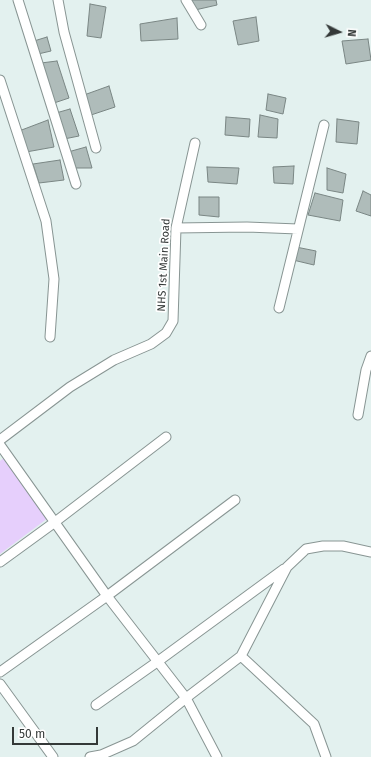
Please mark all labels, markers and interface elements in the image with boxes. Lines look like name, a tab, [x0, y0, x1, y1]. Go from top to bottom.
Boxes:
north arrow	[319, 12, 359, 52]
text: N	[345, 29, 358, 37]
street label: NHS 1st Main Road	[155, 218, 173, 312]
scale bar	[14, 719, 100, 745]
text: 50 m	[19, 727, 45, 741]

